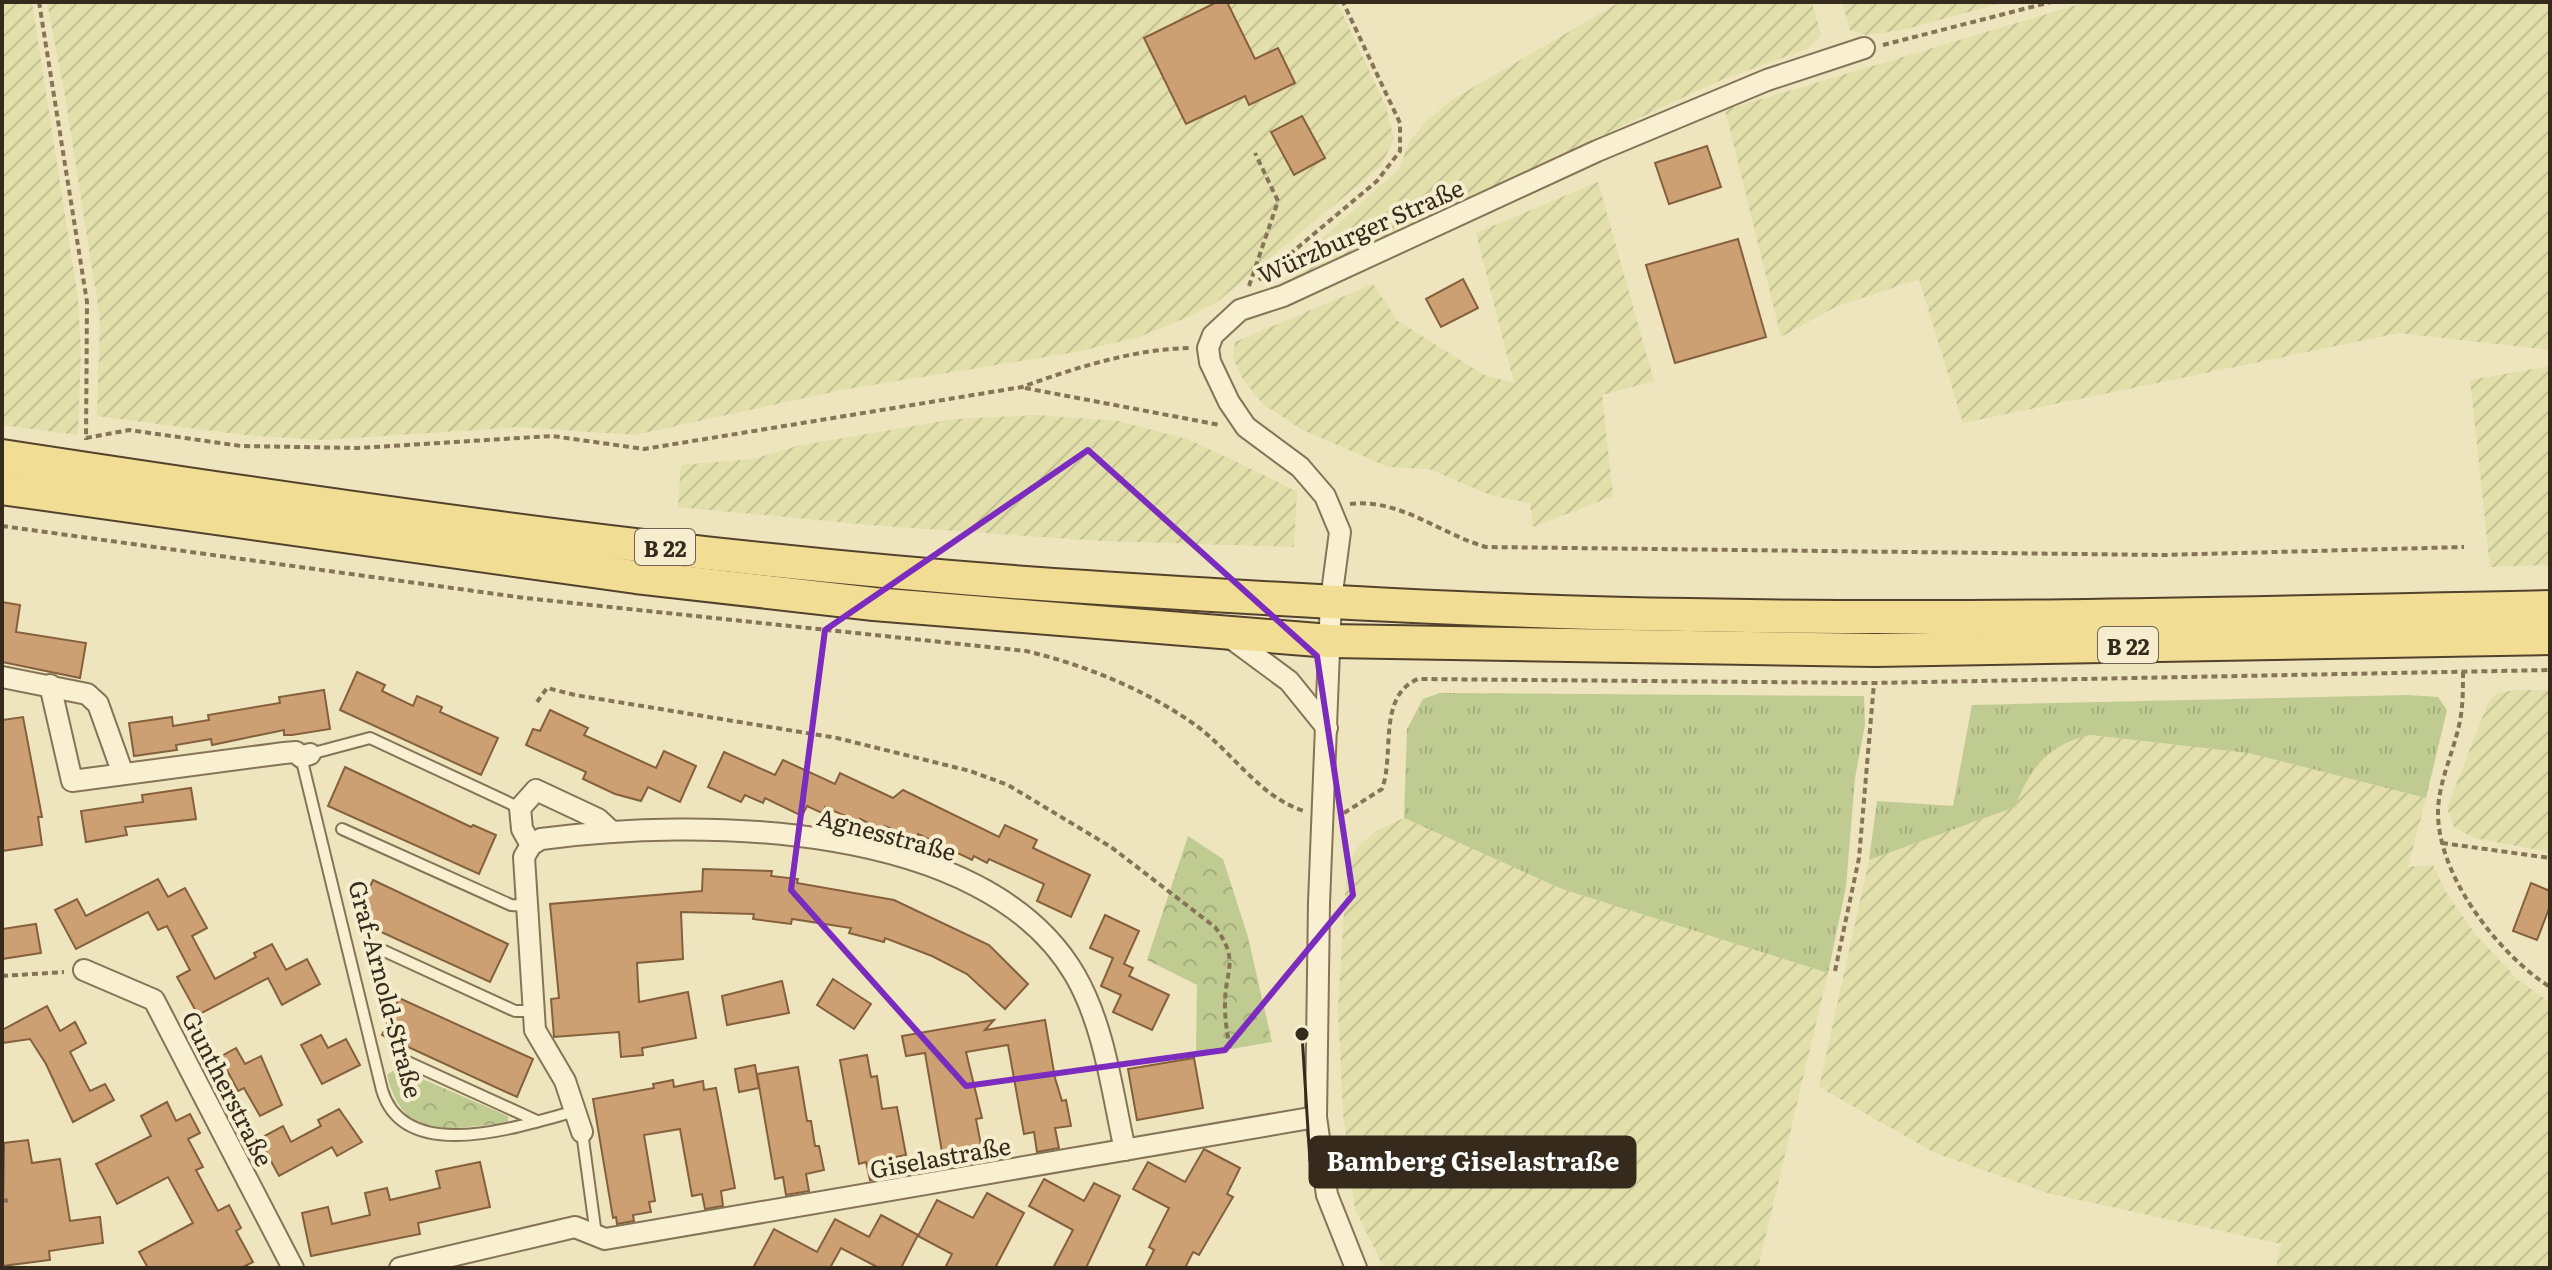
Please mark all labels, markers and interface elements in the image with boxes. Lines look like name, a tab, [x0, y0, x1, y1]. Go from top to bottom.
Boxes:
street label: Würzburger Straße	[1251, 169, 1469, 291]
road number: B 22	[635, 529, 695, 565]
road number: B 22	[2098, 627, 2158, 663]
street label: Agnesstraße	[814, 798, 960, 868]
street label: Graf-Arnold-Straße	[341, 876, 433, 1102]
street label: Guntherstraße	[175, 1004, 283, 1172]
street label: Giselastraße	[867, 1126, 1013, 1186]
callout: Bamberg Giselastraße	[1310, 1137, 1635, 1187]
text: Bamberg Giselastraße	[1327, 1140, 1619, 1179]

